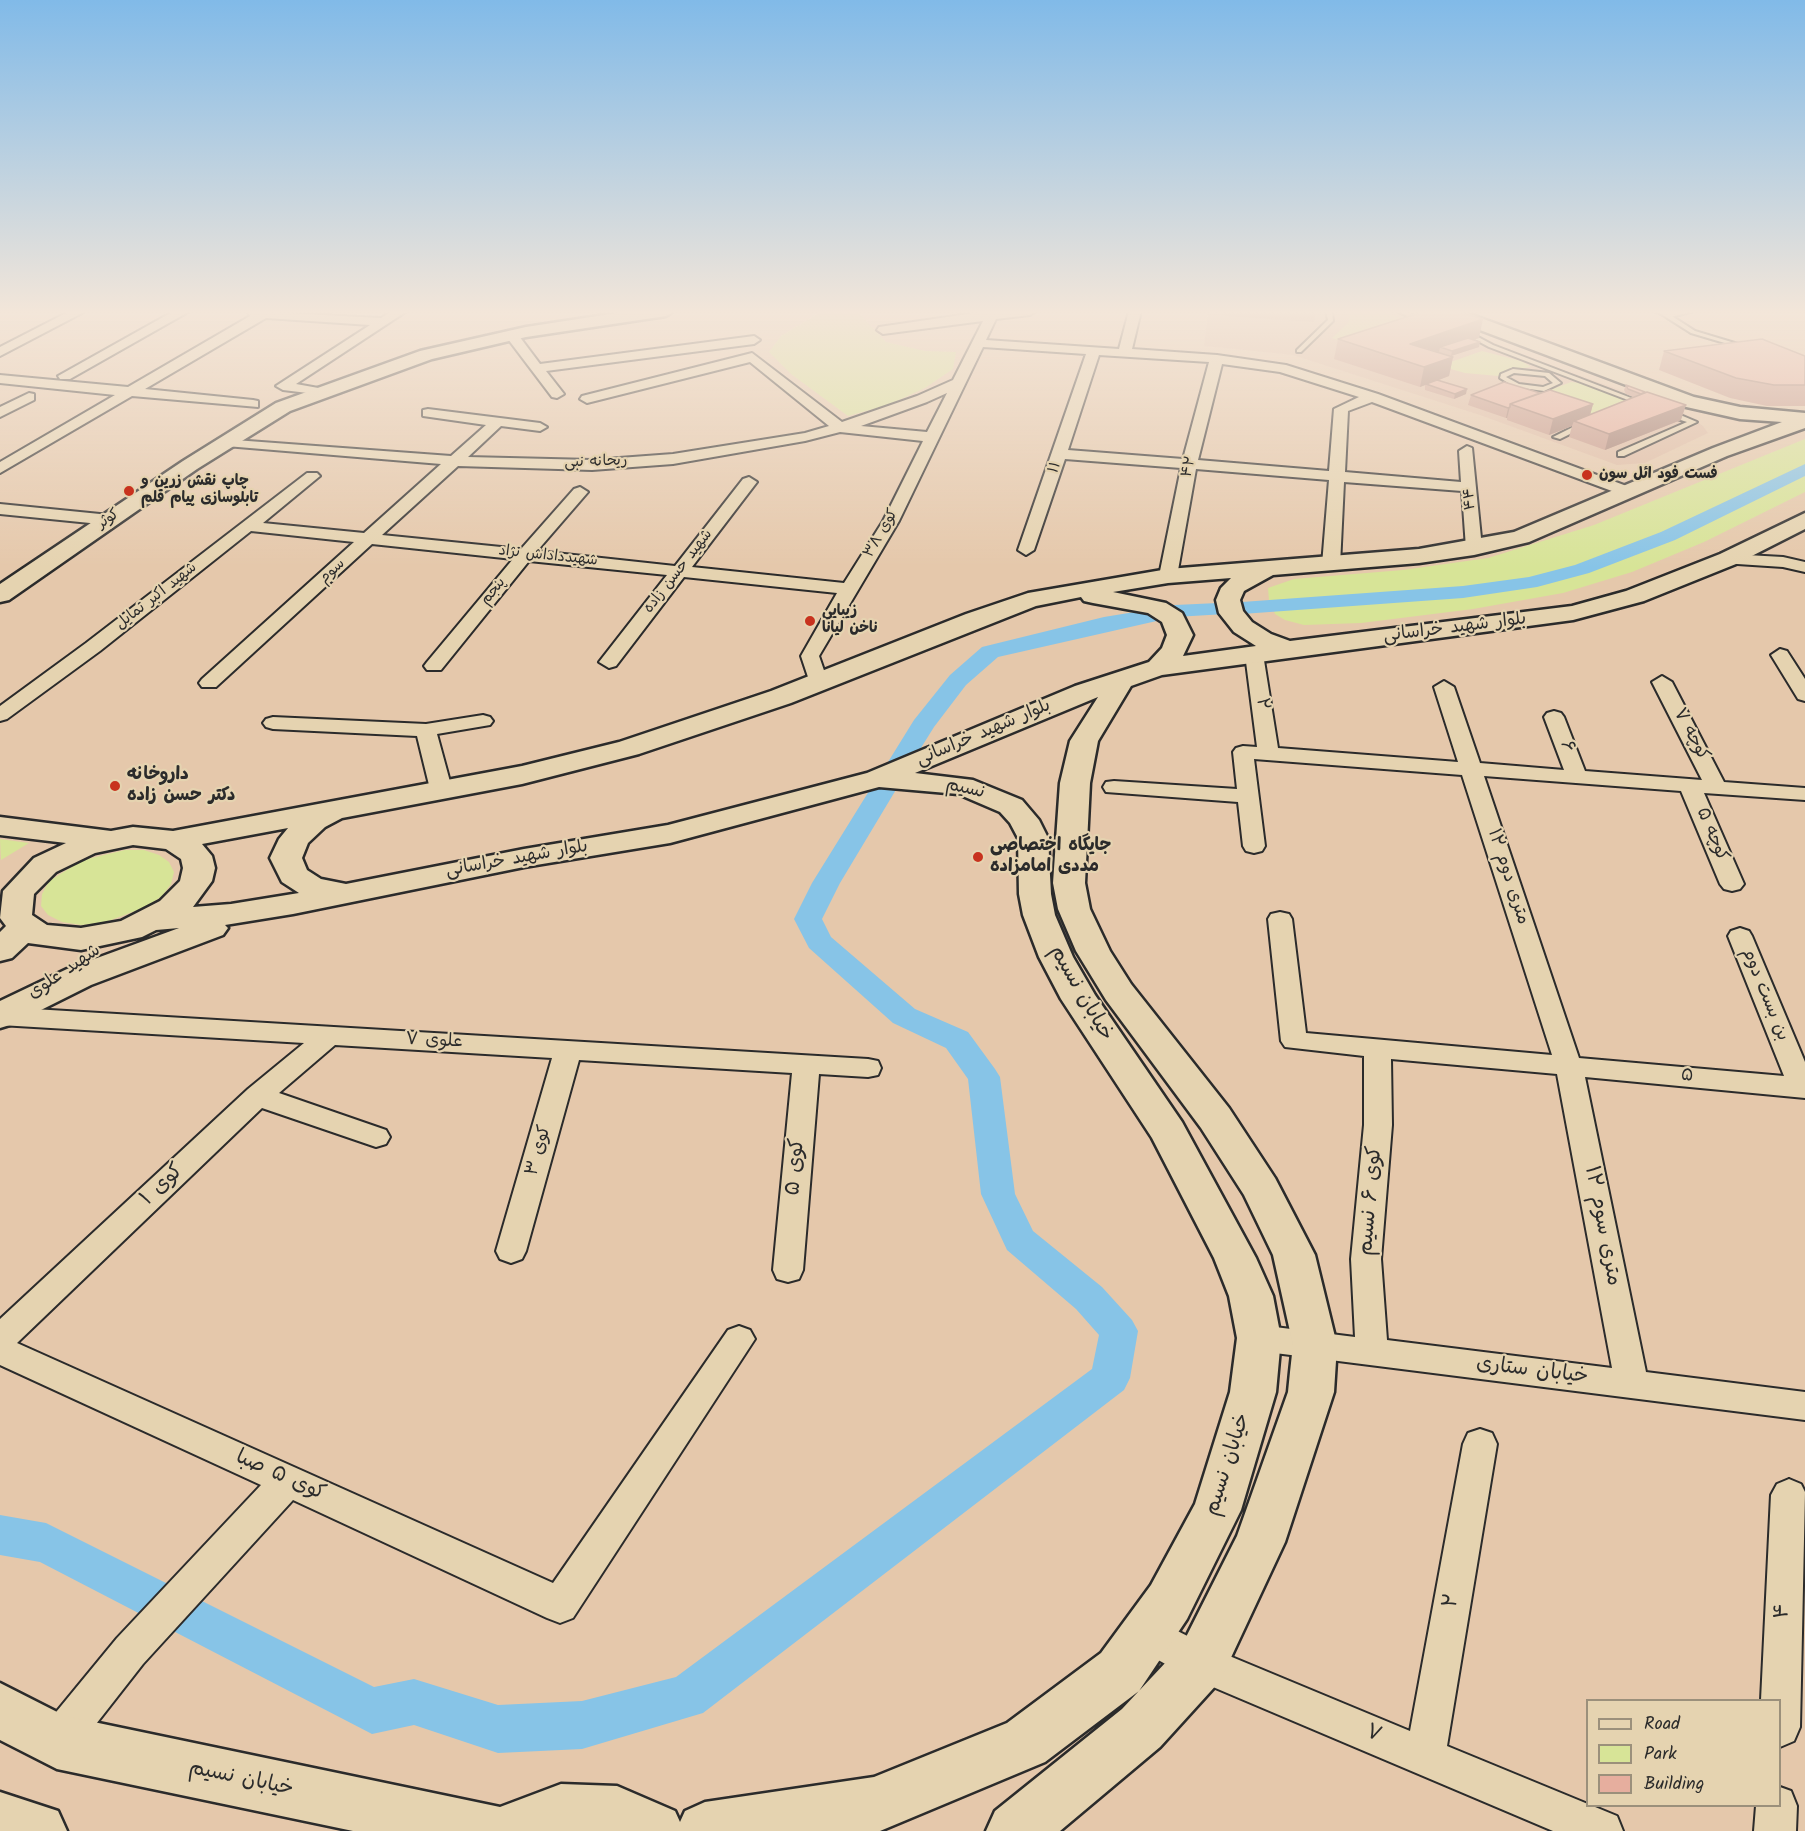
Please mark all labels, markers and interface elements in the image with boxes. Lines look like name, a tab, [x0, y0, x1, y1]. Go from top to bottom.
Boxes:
street label: ریحانه نبی	[564, 453, 628, 473]
street label: ۴۲	[1179, 455, 1201, 479]
street label: ۱۱	[1046, 460, 1066, 476]
place label: فست فود ائل سون	[1599, 466, 1718, 484]
marker: فست فود ائل سون	[1580, 468, 1594, 482]
place label: چاپ نقش زرین و تابلوسازی پیام قلم	[141, 473, 258, 508]
marker: چاپ نقش زرین و تابلوسازی پیام قلم	[122, 484, 136, 498]
street label: ۴۴	[1461, 487, 1481, 511]
street label: کوثر	[95, 506, 123, 534]
street label: کوی ۳۸	[861, 506, 903, 562]
street label: شهید حسن زاده	[641, 527, 717, 617]
street label: شهیدداداش نژاد	[497, 543, 599, 571]
street label: سوم	[316, 556, 350, 588]
street label: شهید اکبر تمایل	[113, 560, 201, 634]
street label: پنجم	[478, 575, 510, 609]
place label: زیبایی ناخن لیانا	[822, 603, 878, 638]
street label: بلوار شهید خراسانی	[1382, 610, 1528, 648]
marker: زیبایی ناخن لیانا	[803, 614, 817, 628]
street label: بلوار شهید خراسانی	[914, 696, 1054, 772]
street label: ۲	[1249, 696, 1273, 712]
street label: کوچه ۷	[1667, 705, 1713, 765]
street label: ۶	[1554, 738, 1578, 756]
place label: داروخانه دکتر حسن زاده	[127, 765, 235, 808]
street label: نسیم	[943, 775, 987, 805]
marker: داروخانه دکتر حسن زاده	[108, 779, 122, 793]
street label: کوچه ۵	[1690, 805, 1732, 865]
street label: ۱۲ متری دوم	[1481, 826, 1533, 928]
place label: جایگاه اختصاصی مددی امامزاده	[990, 836, 1111, 878]
street label: بلوار شهید خراسانی	[444, 837, 590, 883]
marker: جایگاه اختصاصی مددی امامزاده	[971, 850, 985, 864]
street label: شهید علوی	[24, 941, 106, 1005]
street label: خیابان نسیم	[1043, 942, 1117, 1046]
street label: بن بست دوم	[1736, 946, 1792, 1044]
street label: علوی ۷	[405, 1030, 463, 1054]
street label: ۵	[1680, 1066, 1694, 1088]
street label: کوی ۳	[523, 1123, 557, 1179]
street label: کوی ۵	[782, 1137, 812, 1197]
street label: کوی ۶ نسیم	[1355, 1145, 1389, 1257]
street label: کوی ۱	[136, 1160, 190, 1212]
street label: ۱۲ متری سوم	[1577, 1164, 1625, 1288]
street label: خیابان ستاری	[1475, 1353, 1589, 1391]
street label: خیابان نسیم	[1201, 1411, 1257, 1519]
street label: کوی ۵ صبا	[231, 1446, 329, 1508]
street label: ۲	[1439, 1592, 1467, 1610]
street label: ۴	[1771, 1603, 1797, 1619]
legend	[1586, 1699, 1781, 1807]
text: Road	[1644, 1710, 1680, 1739]
street label: ۷	[1361, 1721, 1385, 1749]
text: Park	[1644, 1740, 1677, 1769]
street label: خیابان نسیم	[186, 1757, 296, 1803]
text: Building	[1644, 1770, 1704, 1799]

